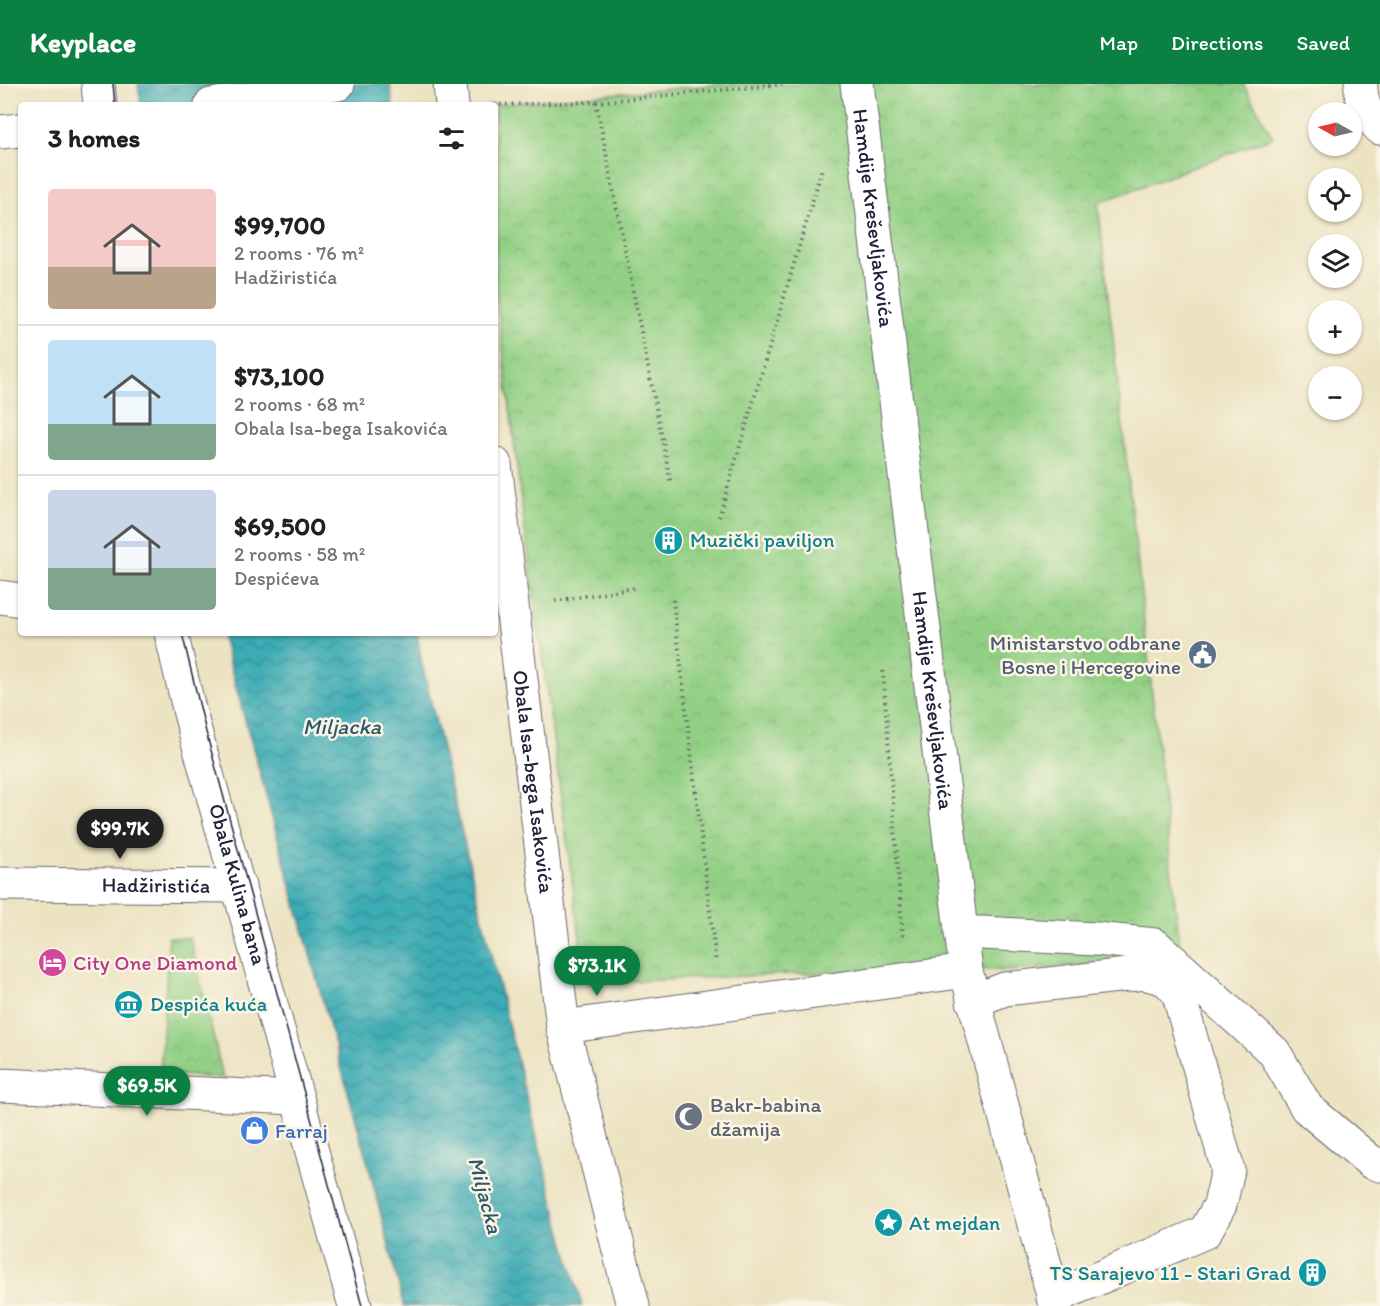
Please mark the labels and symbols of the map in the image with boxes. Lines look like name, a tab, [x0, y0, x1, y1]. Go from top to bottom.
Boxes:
north arrow	[1308, 102, 1362, 156]
street label: Hamdije Kreševljakovića	[848, 107, 900, 329]
building icon: Muzički paviljon	[653, 524, 685, 556]
place label: Muzički paviljon	[690, 527, 835, 552]
street label: Hamdije Kreševljakovića	[907, 590, 959, 811]
place label: Ministarstvo odbrane Bosne i Hercegovine	[990, 630, 1181, 679]
public building icon: Ministarstvo odbrane Bosne i Hercegovine	[1186, 639, 1218, 671]
street label: Obala Isa-bega Isakovića	[508, 669, 560, 895]
water label: Miljacka	[303, 713, 382, 740]
street label: Obala Kulina bana	[204, 801, 272, 968]
pin: $99.7K	[71, 809, 169, 860]
street label: Hadžiristića	[102, 872, 210, 898]
pin: $73.1K	[548, 946, 646, 997]
hotel icon: City One Diamond	[36, 947, 68, 979]
place label: City One Diamond	[73, 950, 238, 975]
museum icon: Despića kuća	[113, 988, 145, 1020]
place label: Despića kuća	[150, 991, 267, 1016]
pin: $69.5K	[98, 1066, 196, 1117]
place label: Bakr-babina džamija	[710, 1092, 821, 1141]
mosque icon: Bakr-babina džamija	[673, 1101, 705, 1133]
shop icon: Farraj	[238, 1115, 270, 1147]
place label: Farraj	[275, 1118, 328, 1143]
water label: Miljacka	[462, 1154, 509, 1237]
place icon: At mejdan	[872, 1207, 904, 1239]
place label: At mejdan	[909, 1210, 1000, 1235]
building icon: TS Sarajevo 11 - Stari Grad	[1296, 1257, 1328, 1289]
place label: TS Sarajevo 11 - Stari Grad	[1049, 1260, 1291, 1285]

